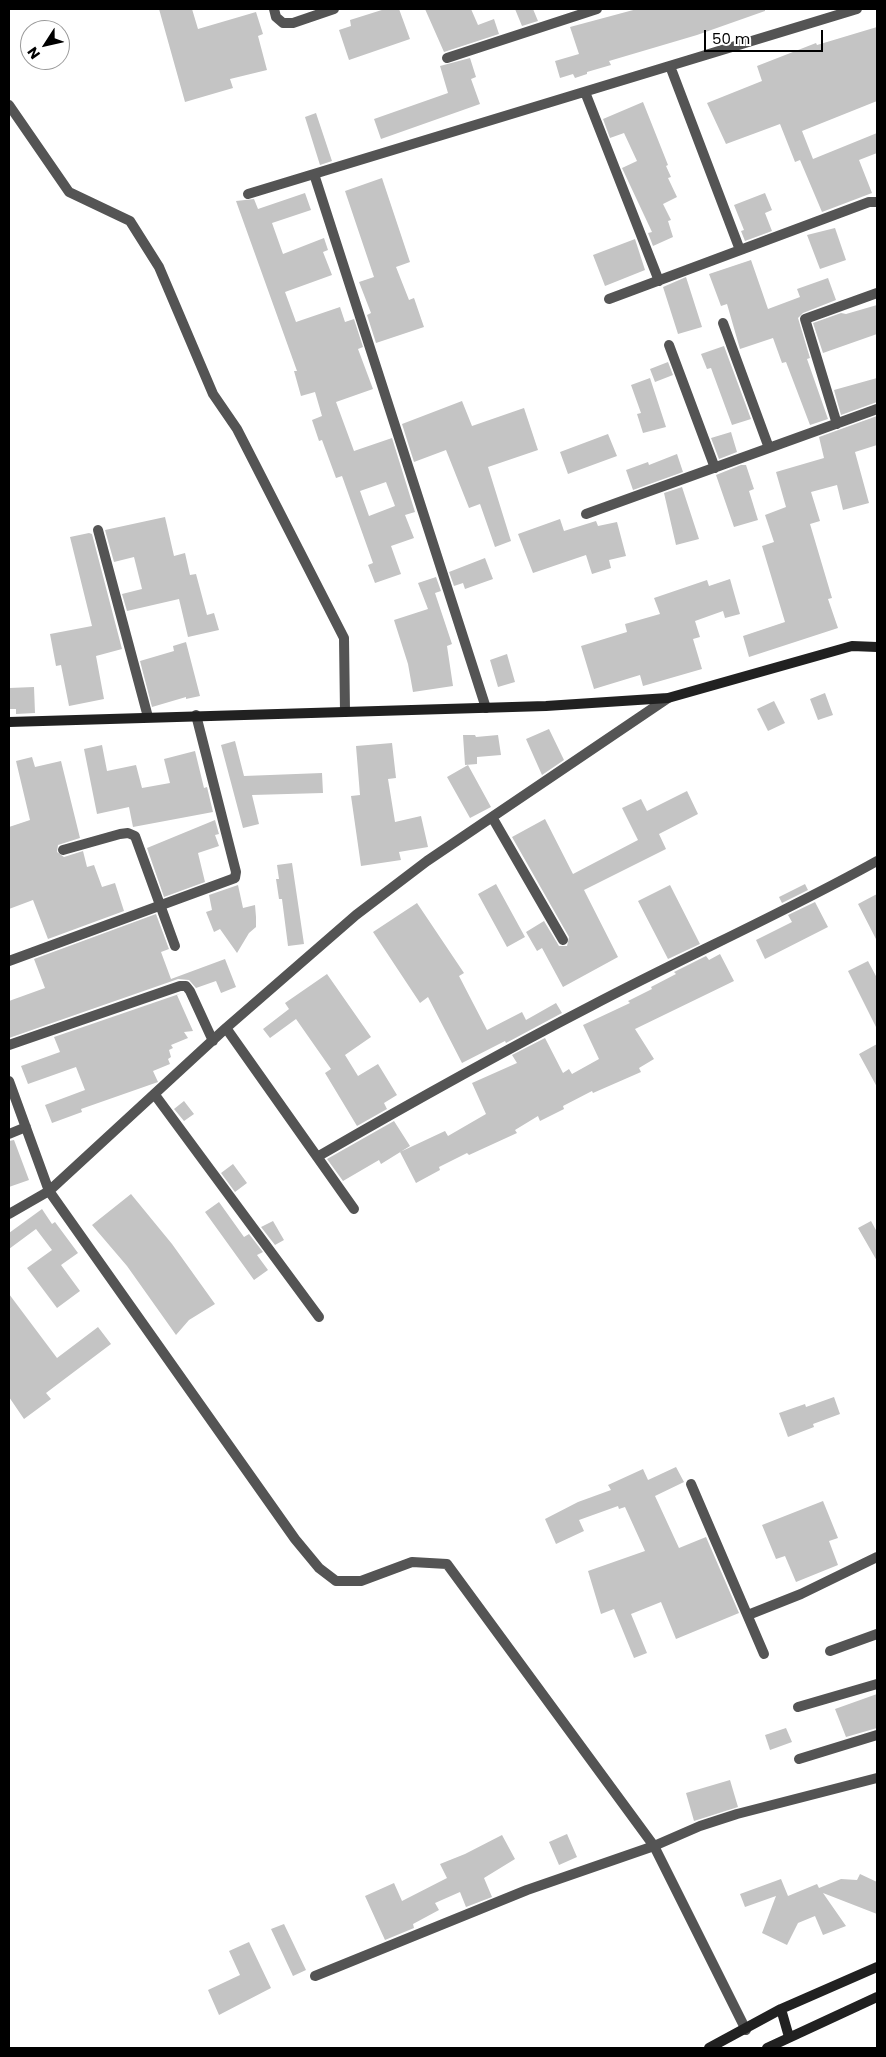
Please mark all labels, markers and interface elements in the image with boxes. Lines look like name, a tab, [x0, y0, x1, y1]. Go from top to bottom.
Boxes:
north arrow	[20, 20, 70, 70]
scale bar	[706, 20, 825, 52]
text: 50 m	[712, 28, 750, 49]
text: N	[22, 43, 45, 63]

